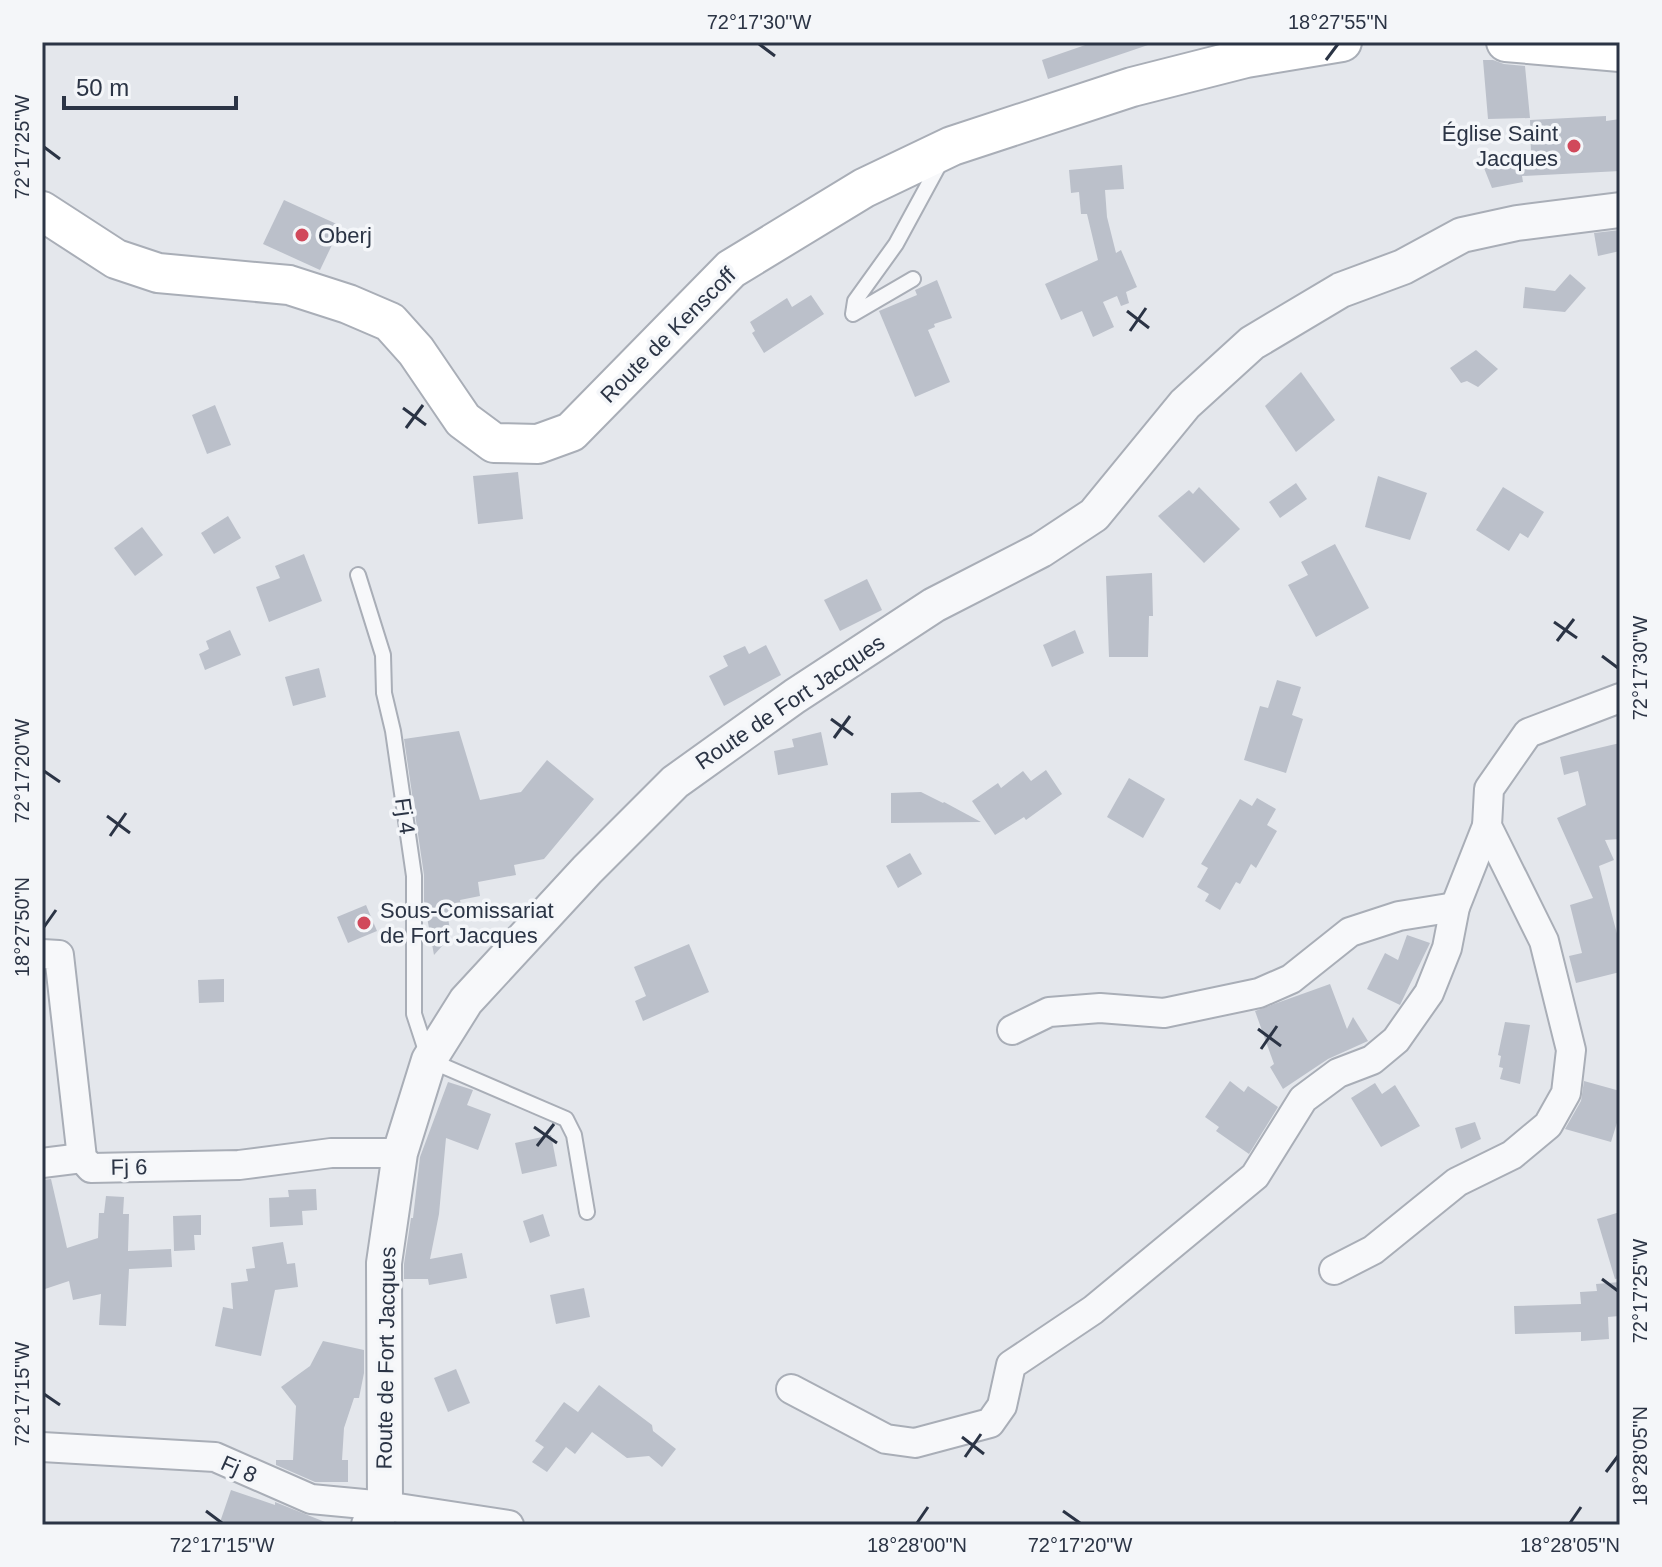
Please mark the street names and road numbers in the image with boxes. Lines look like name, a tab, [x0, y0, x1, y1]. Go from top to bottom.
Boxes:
street label: Route de Kenscoff	[595, 262, 741, 408]
street label: Route de Fort Jacques	[691, 629, 889, 775]
street label: Fj 4	[390, 796, 420, 836]
street label: Fj 6	[110, 1154, 148, 1180]
street label: Route de Fort Jacques	[372, 1247, 400, 1469]
street label: Fj 8	[217, 1450, 261, 1488]

